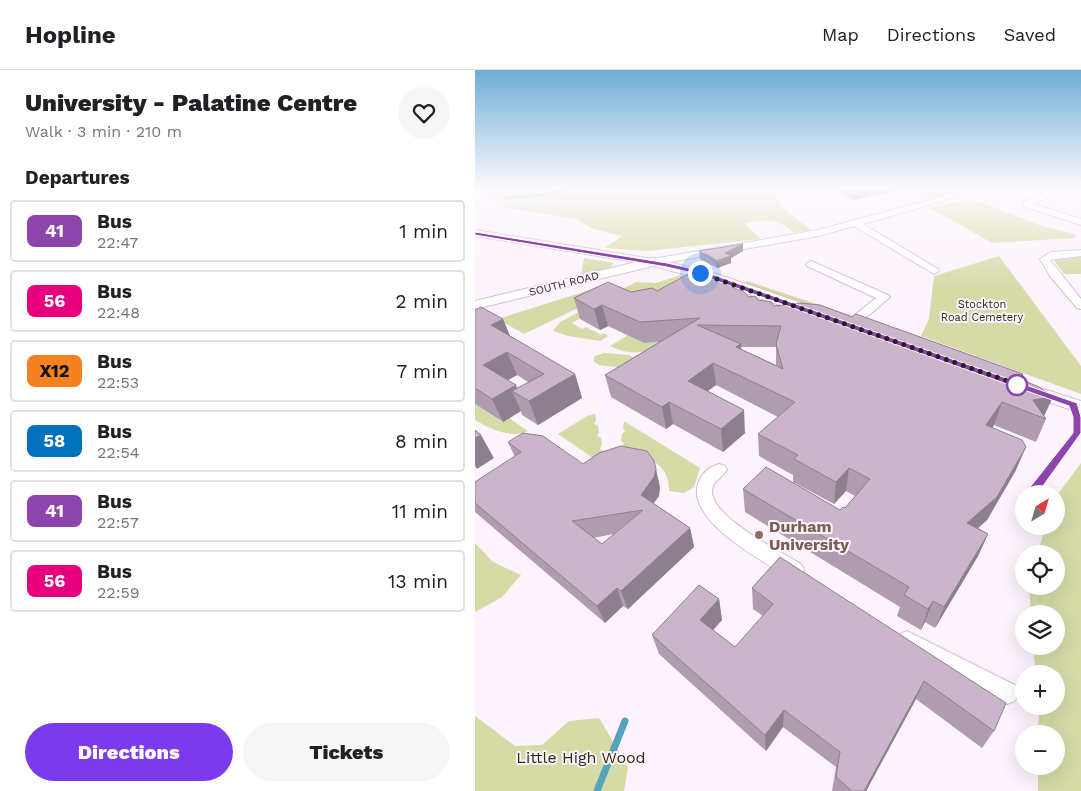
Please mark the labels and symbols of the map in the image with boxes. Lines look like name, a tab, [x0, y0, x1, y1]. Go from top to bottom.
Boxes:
your location	[688, 261, 713, 286]
street label: SOUTH ROAD	[528, 269, 601, 299]
park label: Stockton Road Cemetery	[941, 298, 1023, 324]
unlabelled marker	[1006, 374, 1028, 396]
north arrow	[1015, 485, 1065, 535]
place label: Durham University	[769, 517, 850, 554]
marker: Durham University	[753, 529, 765, 541]
park label: Little High Wood	[516, 748, 646, 767]

